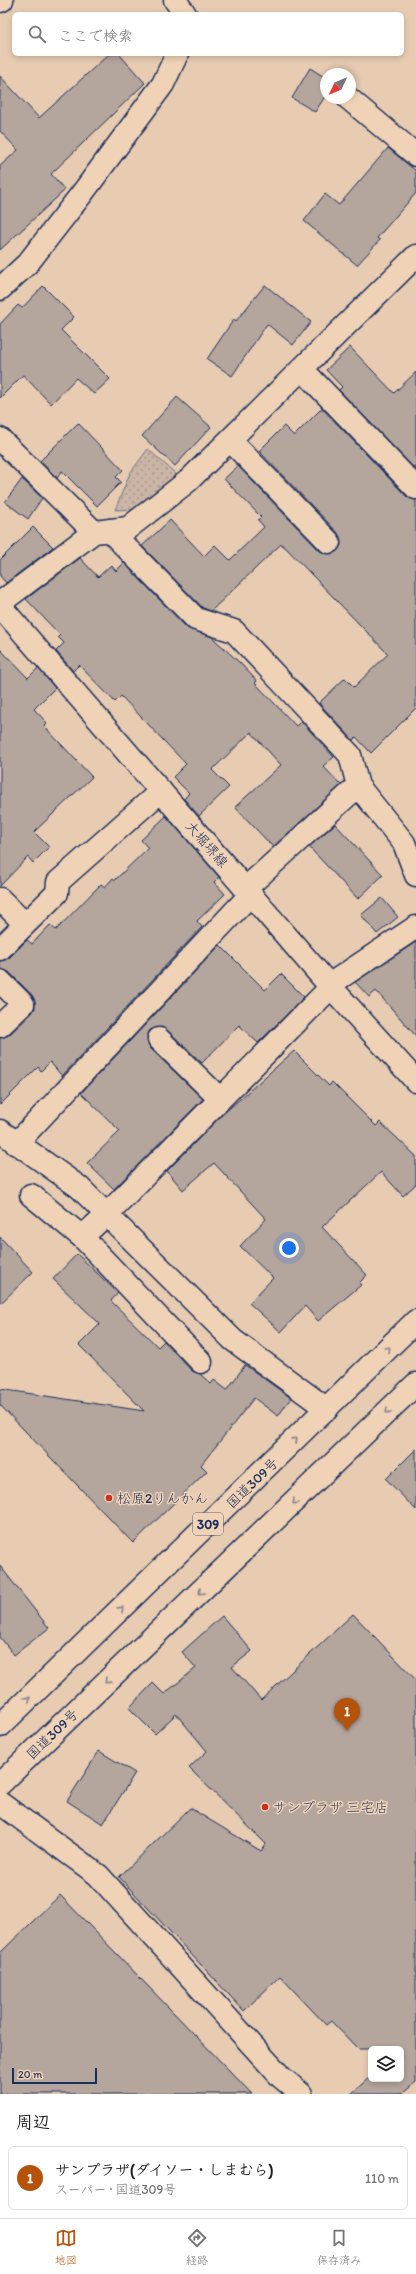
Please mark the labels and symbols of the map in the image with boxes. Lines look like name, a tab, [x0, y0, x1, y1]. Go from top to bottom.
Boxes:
north arrow	[320, 68, 356, 104]
street label: 大堀堺線	[182, 818, 231, 871]
your location	[279, 1238, 299, 1258]
one-way arrow	[383, 1346, 391, 1354]
one-way arrow	[385, 1406, 393, 1414]
one-way arrow	[290, 1438, 298, 1445]
street label: 国道309号	[223, 1454, 282, 1512]
place label: 松原2りんかん	[117, 1490, 208, 1507]
marker: 松原2りんかん	[104, 1493, 114, 1503]
one-way arrow	[292, 1497, 300, 1505]
road number: 309	[193, 1513, 223, 1535]
one-way arrow	[198, 1587, 206, 1594]
one-way arrow	[116, 1606, 124, 1614]
one-way arrow	[104, 1677, 112, 1684]
one-way arrow	[23, 1696, 31, 1704]
pin: 1	[334, 1698, 360, 1731]
street label: 国道309号	[23, 1705, 82, 1763]
place label: サンプラザ 三宅店	[273, 1799, 388, 1816]
marker: サンプラザ 三宅店	[260, 1802, 270, 1812]
scale bar	[12, 2066, 97, 2085]

